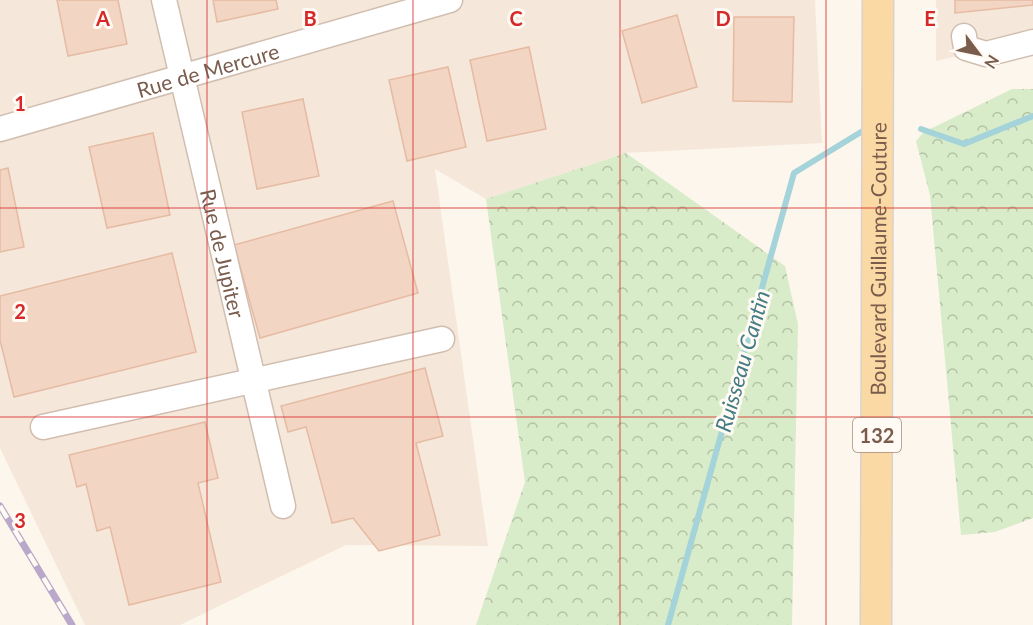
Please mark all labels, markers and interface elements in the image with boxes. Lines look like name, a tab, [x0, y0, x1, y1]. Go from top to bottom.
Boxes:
text: A	[95, 6, 110, 30]
text: B	[303, 6, 317, 30]
text: C	[509, 6, 523, 30]
text: D	[715, 6, 731, 30]
text: E	[924, 6, 936, 30]
north arrow	[949, 24, 1009, 84]
street label: Rue de Mercure	[134, 37, 282, 102]
text: N	[981, 52, 1003, 72]
text: 1	[14, 91, 26, 115]
street label: Boulevard Guillaume-Couture	[864, 122, 890, 396]
street label: Rue de Jupiter	[196, 186, 251, 321]
water label: Ruisseau Cantin	[709, 287, 775, 435]
text: 2	[14, 299, 26, 323]
road number: 132	[853, 418, 901, 452]
text: 3	[14, 508, 26, 532]

